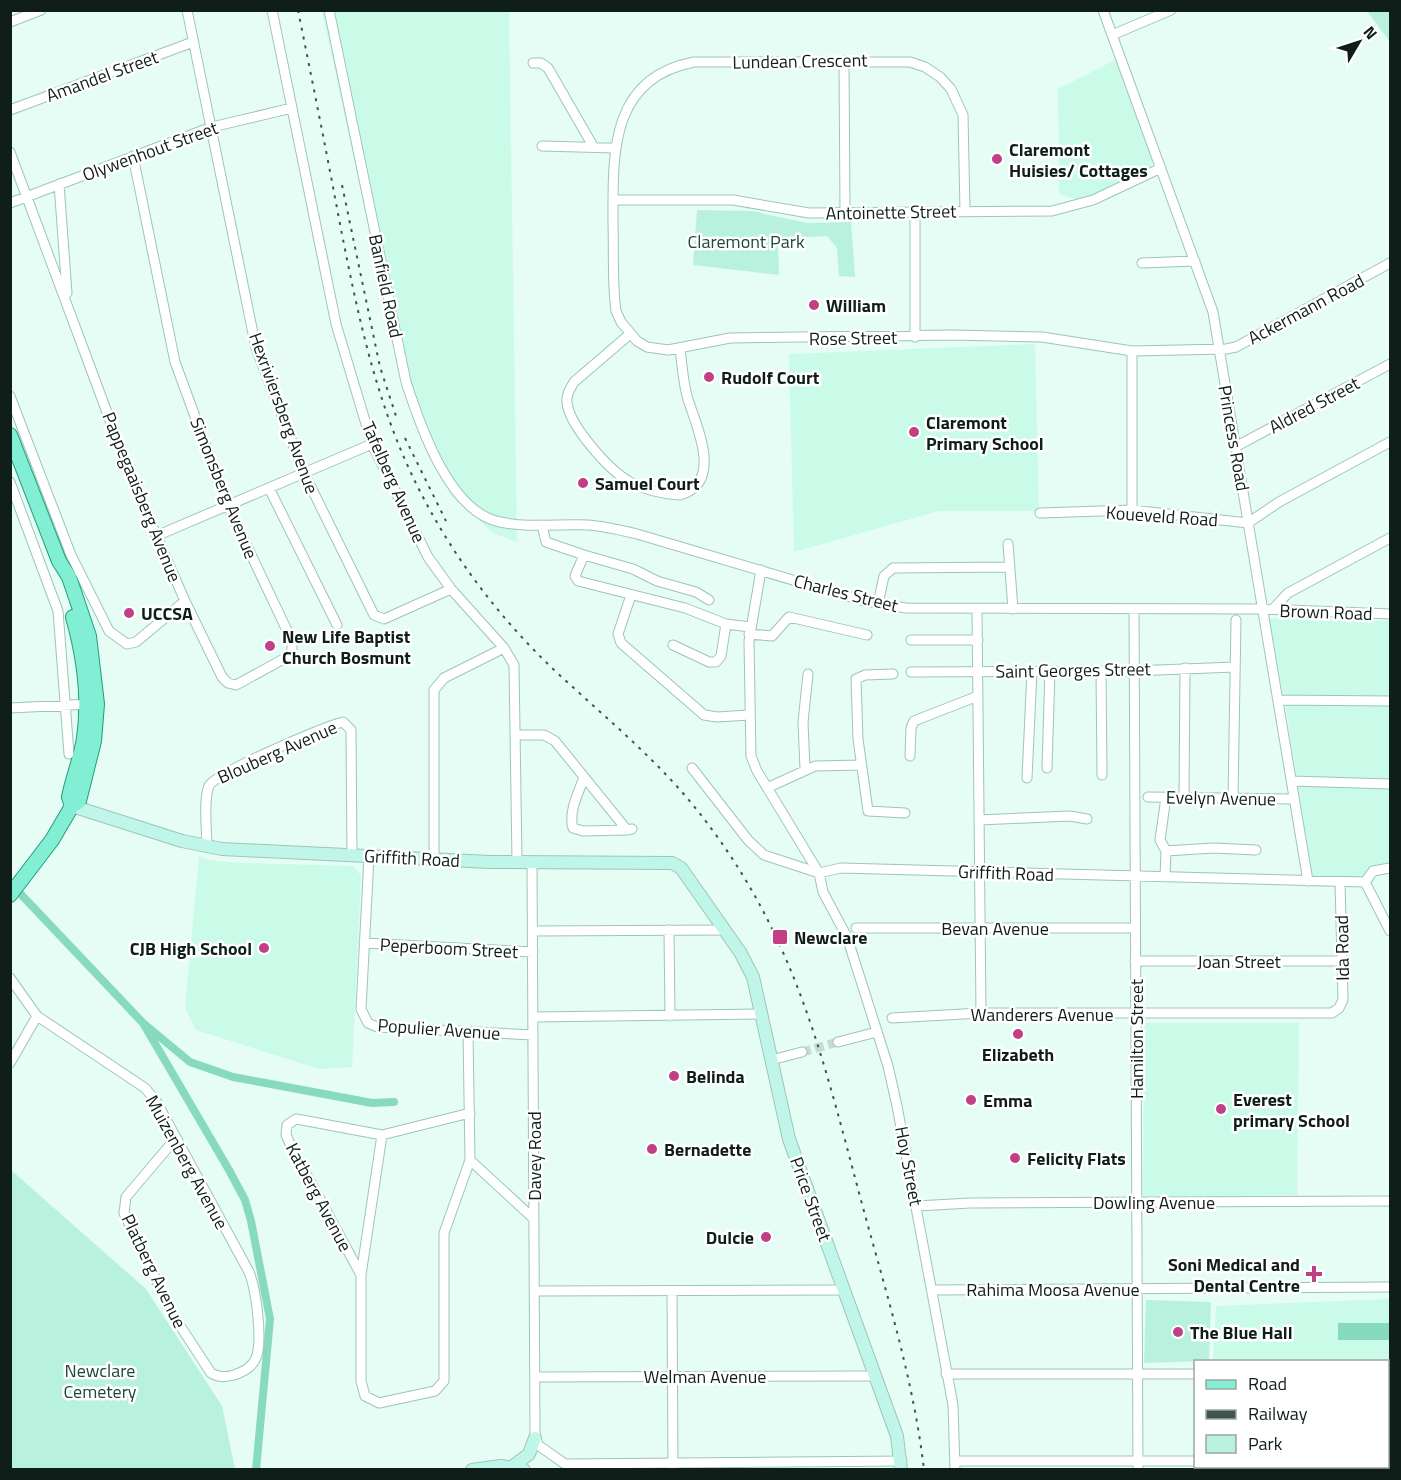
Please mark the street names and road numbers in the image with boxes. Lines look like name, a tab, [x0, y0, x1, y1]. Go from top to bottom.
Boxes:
street label: Amandel Street	[42, 43, 163, 109]
street label: Lundean Crescent	[732, 46, 868, 76]
street label: Olywenhout Street	[78, 114, 222, 188]
street label: Antoinette Street	[825, 197, 957, 227]
street label: Banfield Road	[362, 232, 410, 340]
street label: Ackermann Road	[1243, 267, 1369, 351]
street label: Rose Street	[809, 324, 898, 352]
street label: Hexriviersberg Avenue	[242, 329, 326, 497]
street label: Aldred Street	[1264, 369, 1365, 440]
street label: Princess Road	[1211, 383, 1257, 493]
street label: Pappegaaisberg Avenue	[95, 408, 189, 586]
street label: Simonsberg Avenue	[183, 413, 265, 563]
street label: Tafelberg Avenue	[355, 417, 433, 547]
street label: Koueveld Road	[1105, 499, 1219, 533]
street label: Charles Street	[791, 567, 902, 619]
street label: Brown Road	[1279, 597, 1373, 627]
street label: Saint Georges Street	[995, 655, 1152, 685]
street label: Blouberg Avenue	[213, 714, 341, 790]
street label: Evelyn Avenue	[1166, 784, 1276, 812]
street label: Griffith Road	[363, 842, 461, 874]
street label: Griffith Road	[958, 858, 1054, 888]
street label: Bevan Avenue	[941, 915, 1049, 942]
street label: Ida Road	[1328, 915, 1356, 981]
street label: Peperboom Street	[379, 931, 519, 965]
street label: Joan Street	[1197, 948, 1282, 975]
street label: Hamilton Street	[1123, 978, 1150, 1099]
street label: Wanderers Avenue	[971, 1001, 1113, 1028]
street label: Populier Avenue	[377, 1011, 501, 1047]
street label: Muizenberg Avenue	[139, 1090, 235, 1234]
street label: Davey Road	[521, 1111, 548, 1201]
street label: Hoy Street	[888, 1124, 930, 1209]
street label: Katberg Avenue	[279, 1138, 359, 1256]
street label: Price Street	[783, 1153, 839, 1246]
street label: Dowling Avenue	[1093, 1189, 1215, 1216]
street label: Platberg Avenue	[115, 1209, 193, 1333]
street label: Rahima Moosa Avenue	[966, 1276, 1140, 1303]
street label: Welman Avenue	[644, 1363, 766, 1390]

